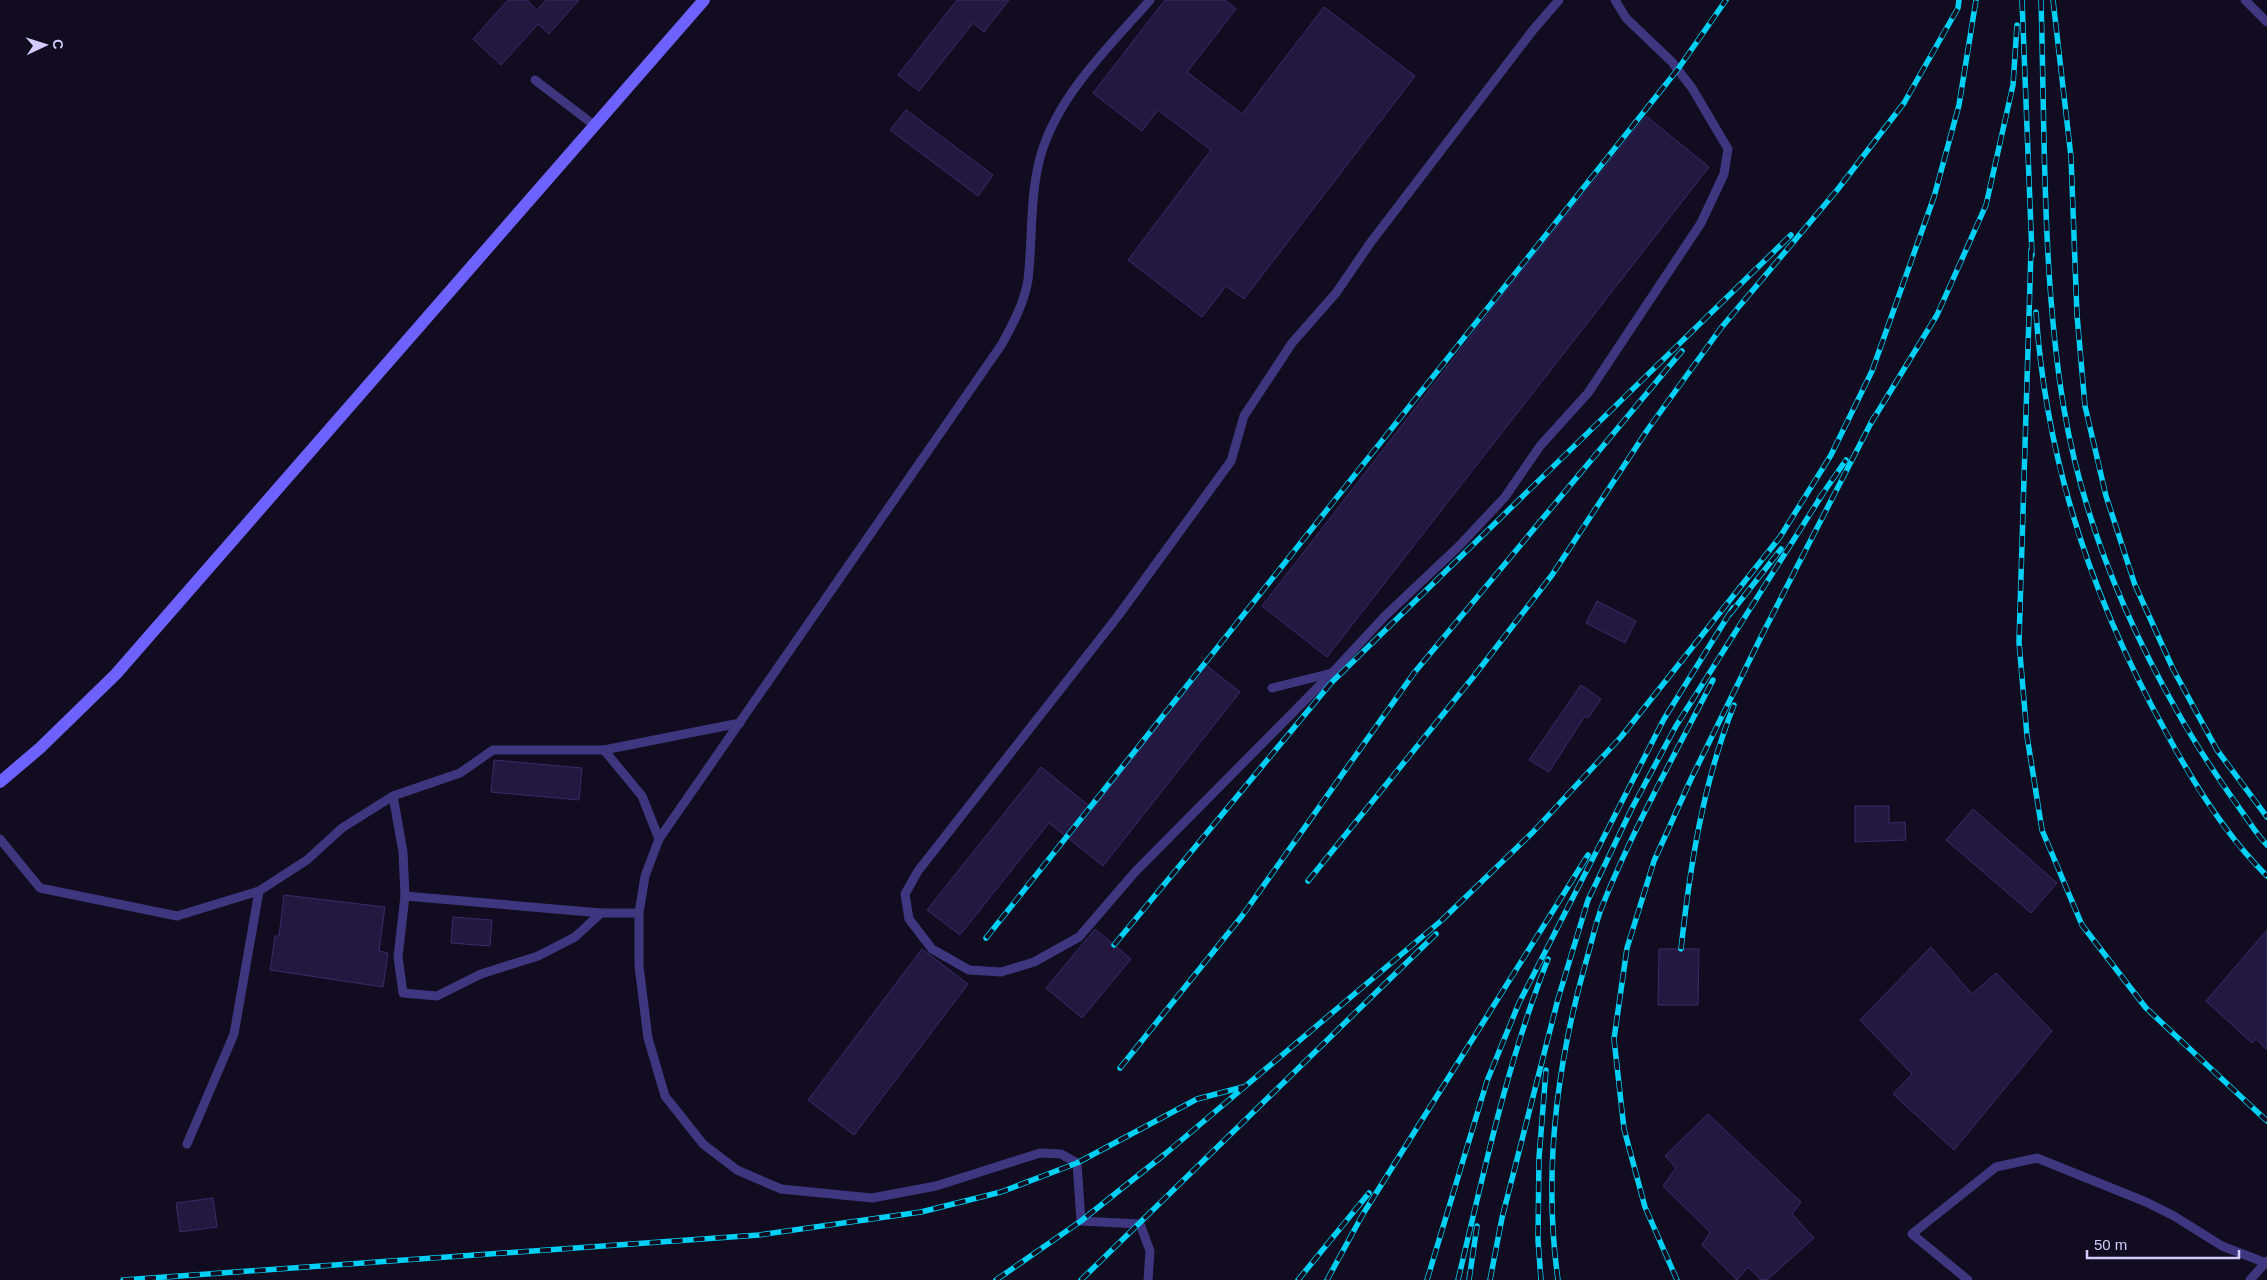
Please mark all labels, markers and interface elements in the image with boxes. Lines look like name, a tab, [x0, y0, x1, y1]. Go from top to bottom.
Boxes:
north arrow	[20, 20, 70, 70]
text: С	[50, 38, 66, 50]
scale bar	[2087, 1228, 2240, 1260]
text: 50 m	[2094, 1236, 2127, 1253]

